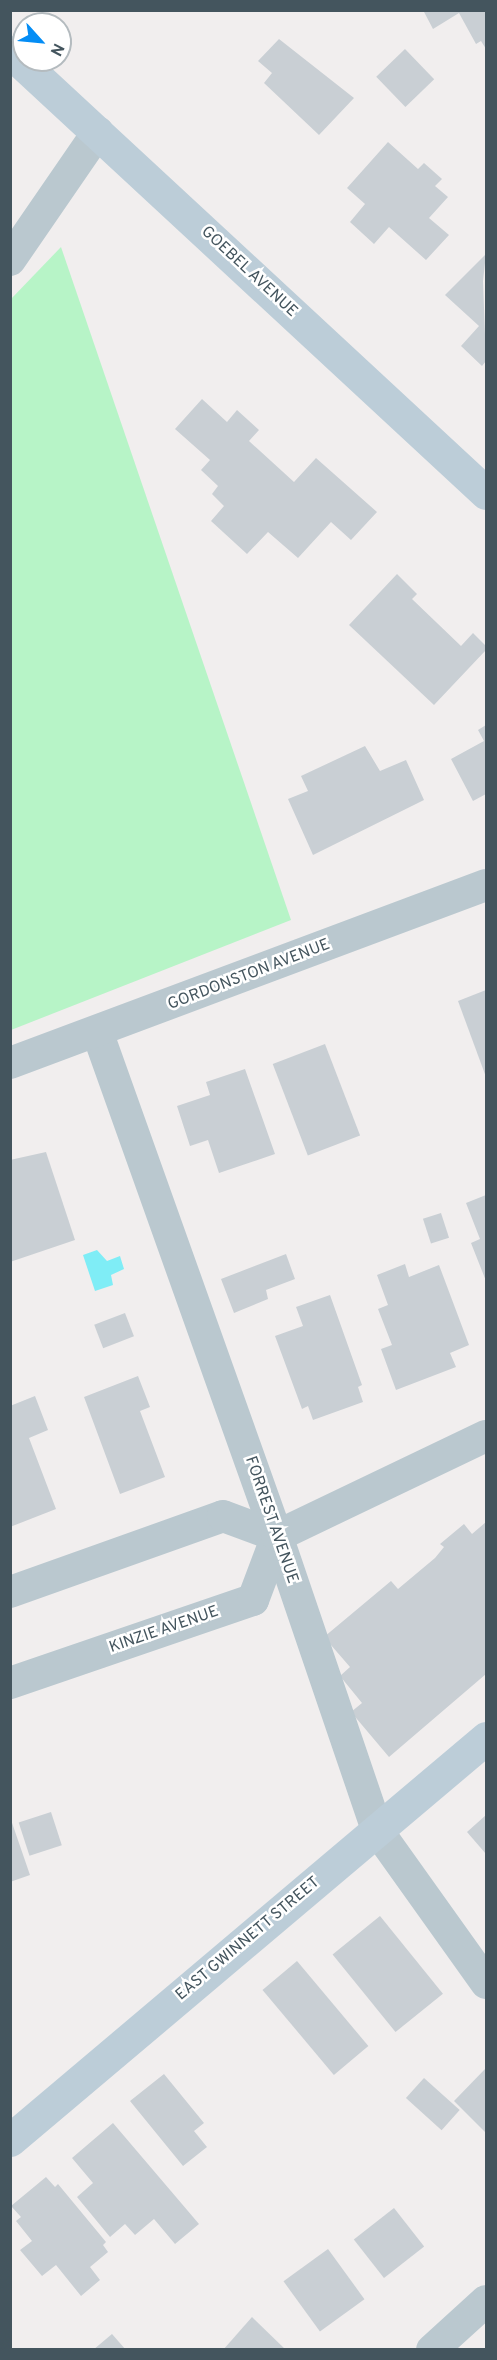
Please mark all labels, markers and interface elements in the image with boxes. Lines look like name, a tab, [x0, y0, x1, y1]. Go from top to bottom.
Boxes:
north arrow	[12, 12, 72, 72]
text: N	[45, 40, 68, 59]
street label: GOEBEL AVENUE	[197, 222, 301, 322]
street label: GORDONSTON AVENUE	[165, 935, 333, 1015]
street label: FORREST AVENUE	[240, 1453, 302, 1587]
street label: KINZIE AVENUE	[107, 1602, 221, 1658]
street label: EAST GWINNETT STREET	[172, 1873, 324, 2005]

